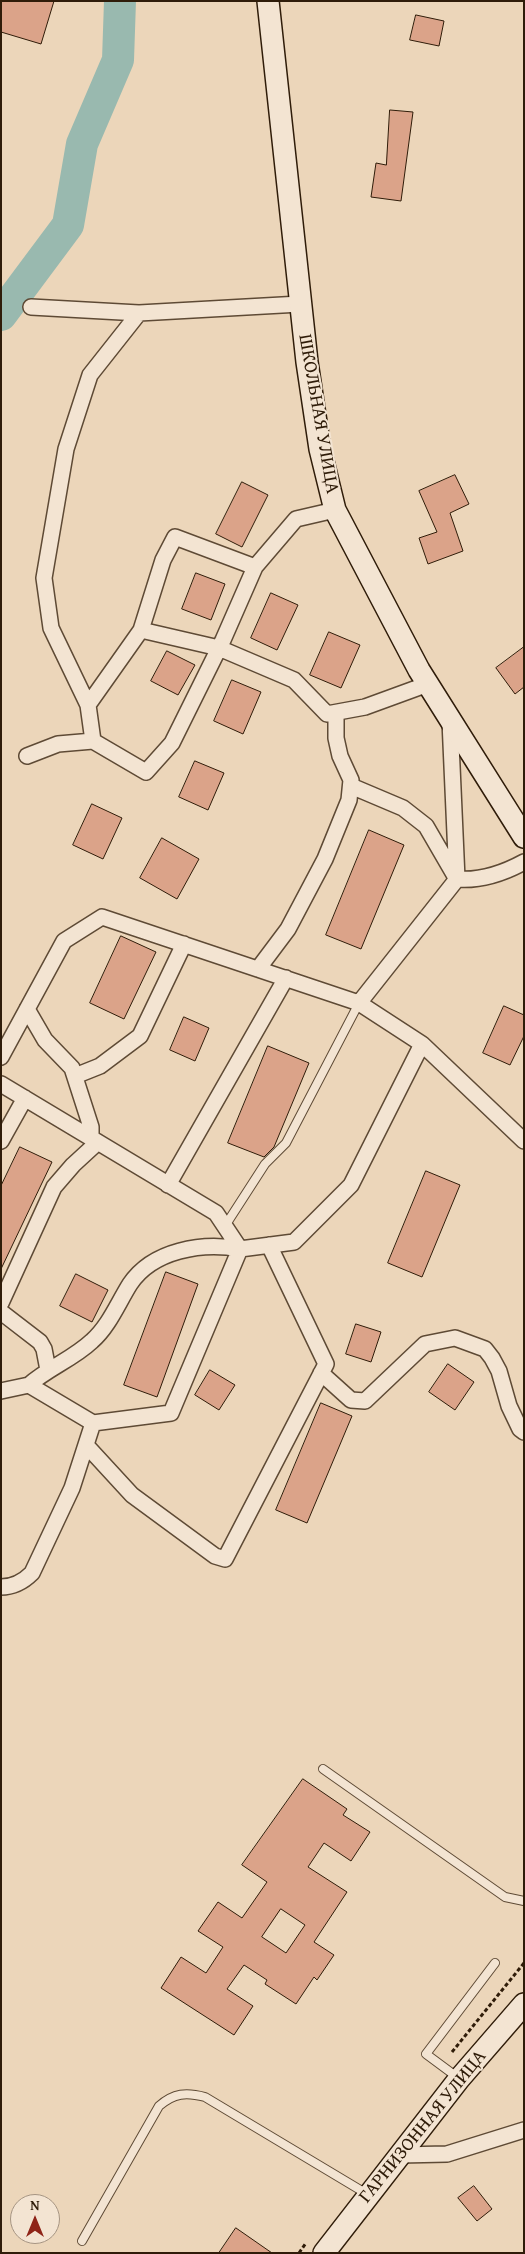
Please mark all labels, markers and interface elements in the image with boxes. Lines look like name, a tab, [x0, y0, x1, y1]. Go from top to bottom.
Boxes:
street label: ШКОЛЬНАЯ УЛИЦА	[293, 333, 343, 495]
street label: ГАРНИЗОННАЯ УЛИЦА	[354, 2046, 492, 2208]
north arrow	[10, 2194, 60, 2244]
text: N	[30, 2195, 40, 2215]

